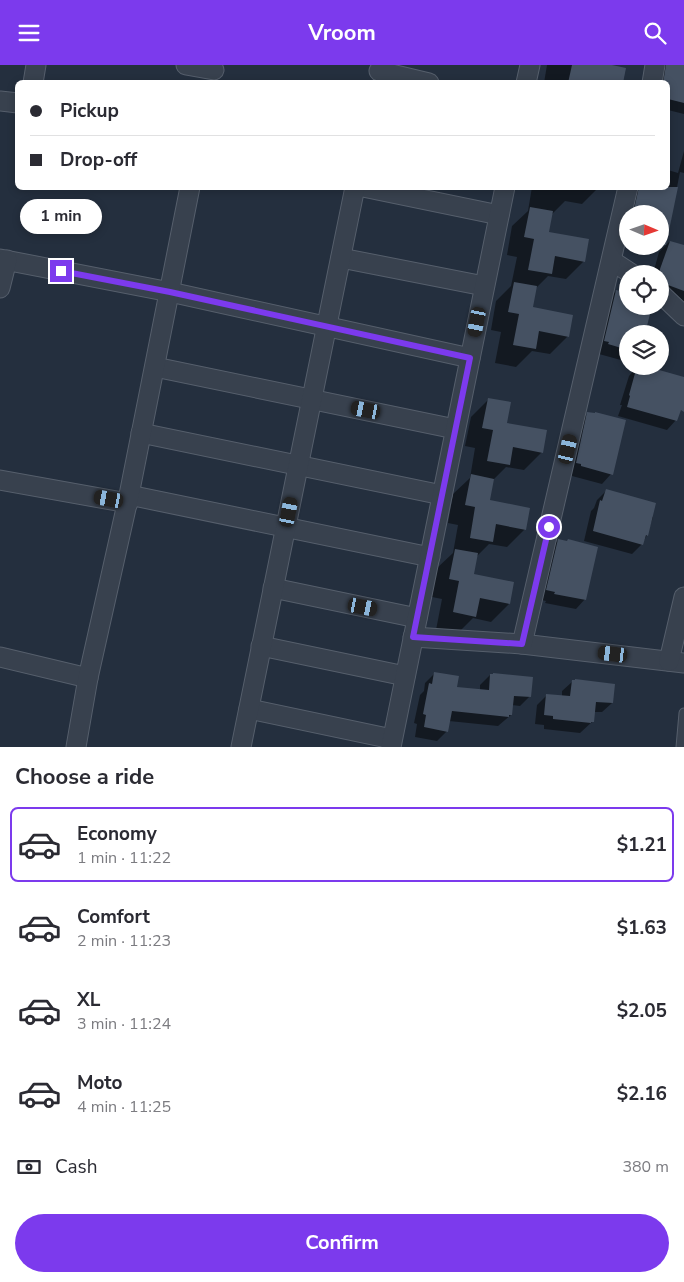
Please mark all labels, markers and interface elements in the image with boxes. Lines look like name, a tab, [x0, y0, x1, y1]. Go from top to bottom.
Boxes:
text: Vroom	[308, 18, 376, 48]
icon: menu	[15, 19, 43, 47]
icon: search	[641, 19, 669, 47]
text: Pickup	[60, 98, 119, 124]
text: Drop-off	[60, 147, 137, 173]
callout: 1 min	[20, 199, 102, 233]
text: 1 min	[40, 205, 82, 227]
north arrow	[619, 205, 669, 255]
map controls	[619, 205, 669, 375]
route end	[50, 260, 72, 282]
button: locate	[619, 265, 669, 315]
car	[466, 306, 487, 338]
button: layers	[619, 325, 669, 375]
car	[349, 400, 382, 420]
car	[557, 433, 578, 465]
car	[92, 489, 125, 509]
car	[278, 496, 299, 528]
route start	[538, 516, 560, 538]
car	[346, 597, 379, 617]
car	[597, 645, 628, 663]
text: Choose a ride	[15, 762, 154, 792]
text: Economy	[77, 821, 157, 847]
icon: car	[17, 822, 62, 867]
text: $1.21	[617, 832, 667, 858]
text: 1 min · 11:22	[77, 847, 171, 869]
text: Comfort	[77, 904, 150, 930]
icon: car	[17, 905, 62, 950]
text: $1.63	[617, 915, 667, 941]
text: 2 min · 11:23	[77, 930, 171, 952]
text: XL	[77, 987, 100, 1013]
icon: car	[17, 988, 62, 1033]
text: $2.05	[617, 998, 667, 1024]
text: 3 min · 11:24	[77, 1013, 171, 1035]
text: Moto	[77, 1070, 123, 1096]
icon: car	[17, 1071, 62, 1116]
text: $2.16	[617, 1081, 667, 1107]
text: 4 min · 11:25	[77, 1096, 171, 1118]
icon: cash	[15, 1153, 43, 1181]
text: Cash	[55, 1154, 97, 1180]
text: 380 m	[622, 1156, 669, 1178]
button: Confirm	[15, 1214, 669, 1272]

